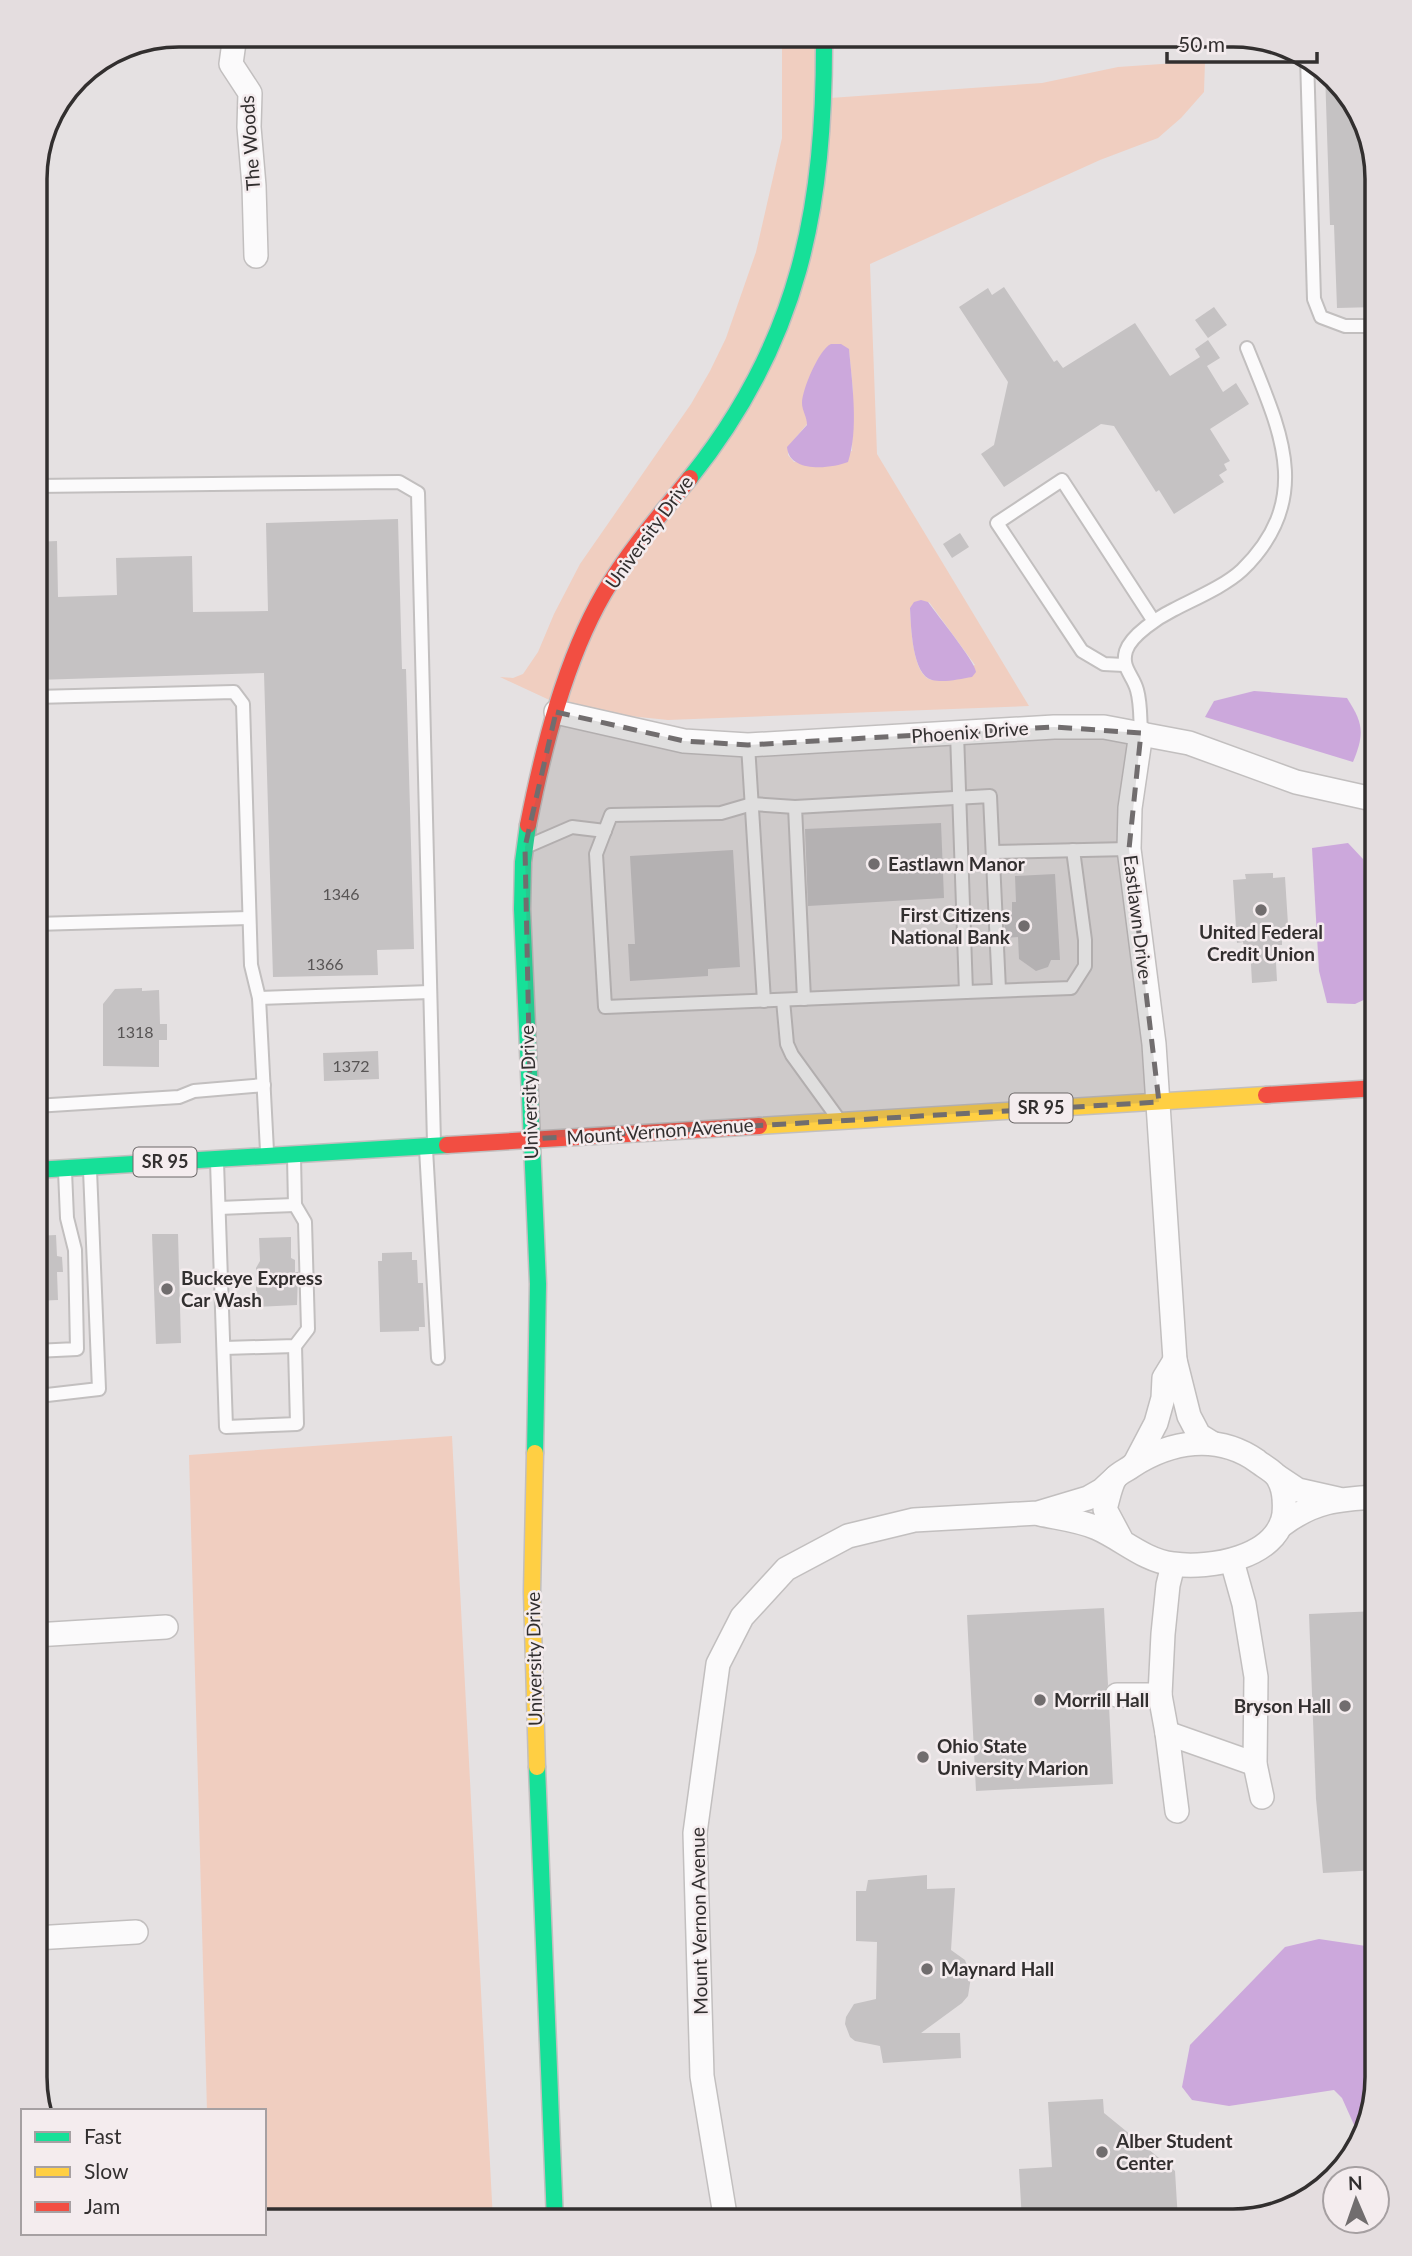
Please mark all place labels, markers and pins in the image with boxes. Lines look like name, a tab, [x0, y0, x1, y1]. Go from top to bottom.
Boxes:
place label: Eastlawn Manor	[888, 852, 1026, 875]
marker: Eastlawn Manor	[866, 856, 882, 872]
marker: United Federal Credit Union	[1253, 902, 1269, 918]
place label: First Citizens National Bank	[890, 903, 1011, 948]
marker: First Citizens National Bank	[1016, 918, 1032, 934]
place label: United Federal Credit Union	[1199, 920, 1323, 965]
place label: Buckeye Express Car Wash	[181, 1266, 323, 1311]
marker: Buckeye Express Car Wash	[159, 1281, 175, 1297]
place label: Morrill Hall	[1054, 1688, 1149, 1711]
marker: Morrill Hall	[1032, 1692, 1048, 1708]
place label: Bryson Hall	[1234, 1694, 1331, 1717]
marker: Bryson Hall	[1337, 1698, 1353, 1714]
place label: Ohio State University Marion	[937, 1734, 1089, 1779]
marker: Ohio State University Marion	[915, 1749, 931, 1765]
place label: Maynard Hall	[941, 1957, 1054, 1980]
marker: Maynard Hall	[919, 1961, 935, 1977]
place label: Alber Student Center	[1115, 2129, 1233, 2174]
marker: Alber Student Center	[1094, 2144, 1110, 2160]

